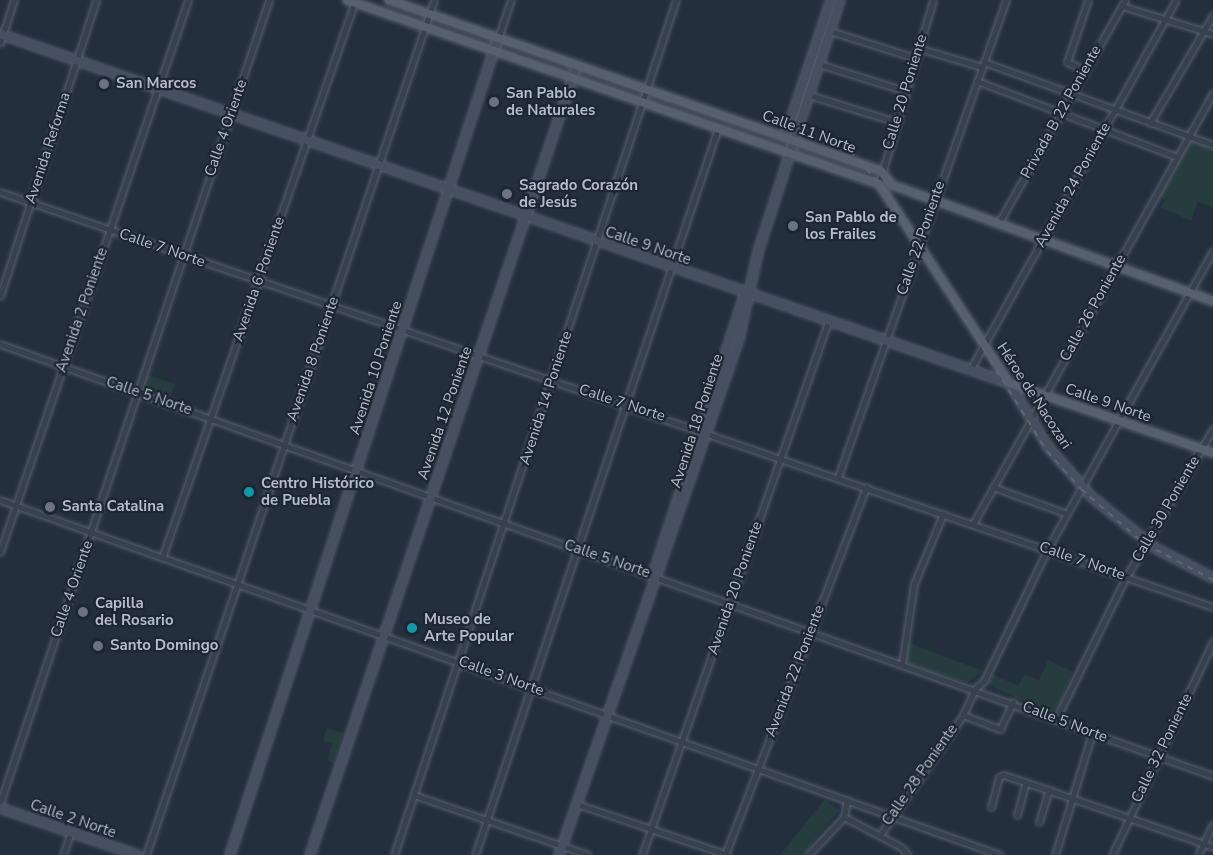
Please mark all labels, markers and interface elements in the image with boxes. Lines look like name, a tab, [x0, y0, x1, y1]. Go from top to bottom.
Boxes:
street label: Calle 20 Poniente	[879, 32, 931, 152]
street label: Privada B 22 Poniente	[1017, 42, 1105, 182]
place label: San Marcos	[116, 75, 196, 93]
marker: San Marcos	[97, 77, 111, 91]
street label: Calle 4 Oriente	[201, 77, 251, 179]
place label: San Pablo de Naturales	[506, 84, 595, 119]
street label: Avenida Reforma	[22, 90, 74, 206]
marker: San Pablo de Naturales	[487, 95, 501, 109]
street label: Calle 11 Norte	[760, 107, 858, 157]
street label: Avenida 24 Poniente	[1031, 120, 1115, 250]
place label: Sagrado Corazón de Jesús	[519, 176, 638, 211]
street label: Calle 22 Poniente	[893, 179, 949, 297]
marker: Sagrado Corazón de Jesús	[500, 187, 514, 201]
place label: San Pablo de los Frailes	[805, 208, 897, 243]
street label: Avenida 6 Poniente	[229, 214, 289, 344]
marker: San Pablo de los Frailes	[786, 219, 800, 233]
street label: Calle 9 Norte	[603, 223, 693, 269]
street label: Calle 7 Norte	[117, 225, 207, 271]
street label: Avenida 2 Poniente	[52, 245, 112, 375]
street label: Calle 26 Poniente	[1056, 251, 1130, 365]
street label: Avenida 8 Poniente	[283, 294, 343, 424]
street label: Avenida 10 Poniente	[346, 299, 406, 437]
street label: Avenida 14 Poniente	[516, 329, 576, 467]
street label: Héroe de Nacozari	[993, 339, 1075, 453]
street label: Avenida 12 Poniente	[414, 344, 476, 482]
street label: Avenida 18 Poniente	[667, 352, 727, 490]
street label: Calle 5 Norte	[104, 373, 194, 419]
street label: Calle 9 Norte	[1063, 380, 1153, 426]
street label: Calle 7 Norte	[577, 381, 667, 425]
street label: Calle 30 Poniente	[1128, 453, 1204, 565]
place label: Centro Histórico de Puebla	[261, 474, 374, 509]
marker: Centro Histórico de Puebla	[242, 485, 256, 499]
place label: Santa Catalina	[62, 498, 164, 516]
marker: Santa Catalina	[43, 500, 57, 514]
street label: Avenida 20 Poniente	[704, 519, 766, 657]
street label: Calle 5 Norte	[562, 536, 652, 582]
street label: Calle 4 Oriente	[47, 538, 97, 640]
street label: Calle 7 Norte	[1037, 538, 1127, 584]
place label: Capilla del Rosario	[95, 594, 174, 629]
street label: Avenida 22 Poniente	[762, 603, 828, 739]
marker: Capilla del Rosario	[76, 605, 90, 619]
place label: Museo de Arte Popular	[424, 610, 514, 645]
marker: Museo de Arte Popular	[405, 621, 419, 635]
place label: Santo Domingo	[110, 637, 218, 655]
marker: Santo Domingo	[91, 639, 105, 653]
street label: Calle 3 Norte	[456, 652, 546, 700]
street label: Calle 32 Poniente	[1128, 690, 1196, 806]
street label: Calle 5 Norte	[1020, 698, 1110, 746]
street label: Calle 28 Poniente	[878, 721, 962, 829]
street label: Calle 2 Norte	[28, 796, 118, 842]

